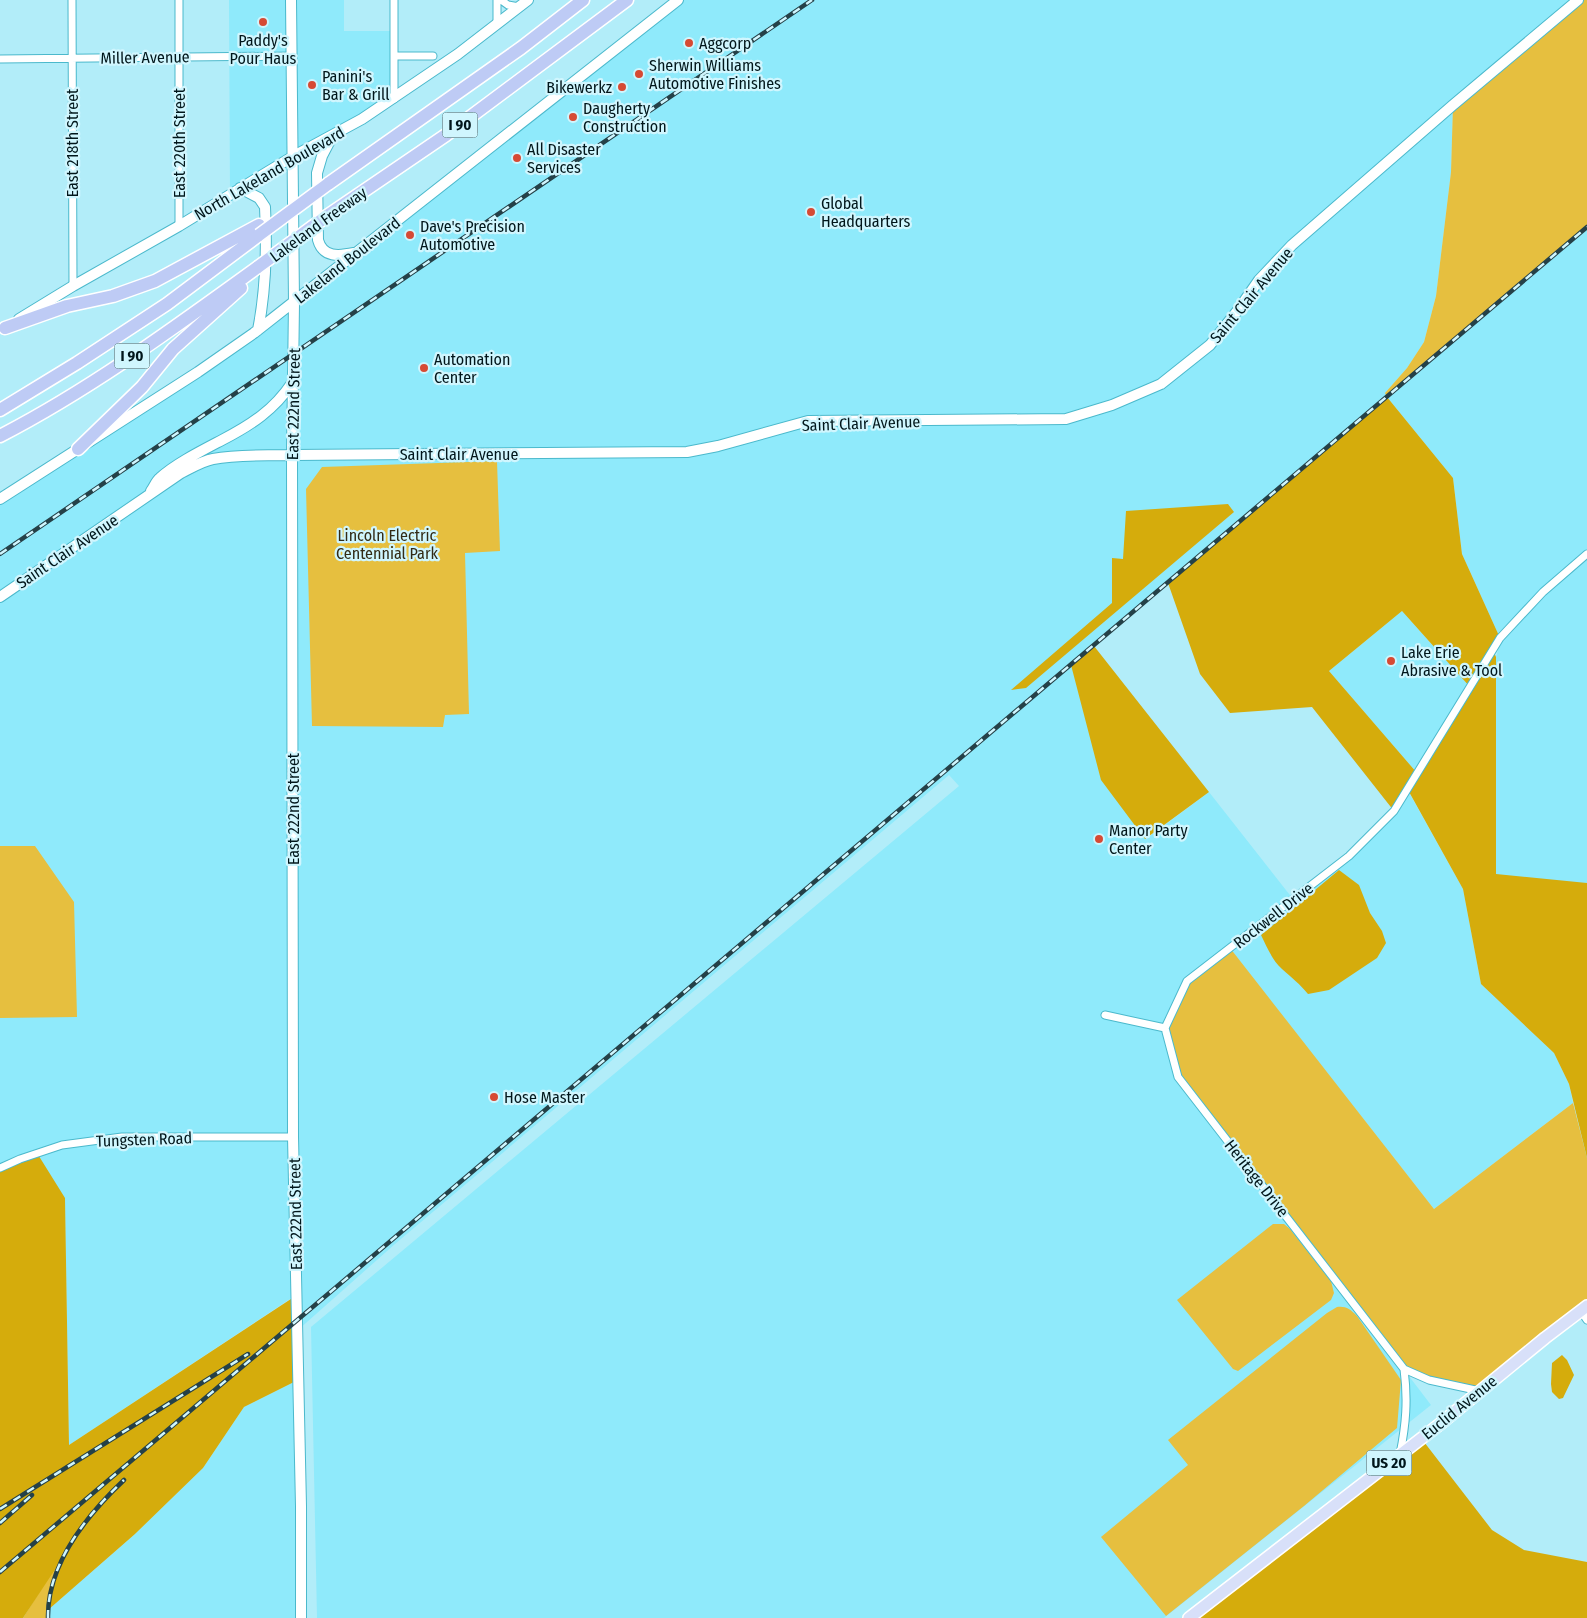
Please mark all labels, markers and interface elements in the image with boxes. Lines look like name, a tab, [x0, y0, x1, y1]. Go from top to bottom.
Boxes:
marker: Paddy's Pour Haus	[257, 16, 269, 28]
place label: Paddy's Pour Haus	[230, 31, 297, 68]
place label: Aggcorp	[699, 34, 751, 53]
marker: Aggcorp	[683, 37, 695, 49]
street label: Miller Avenue	[100, 47, 190, 68]
place label: Sherwin Williams Automotive Finishes	[649, 56, 781, 93]
place label: Panini's Bar & Grill	[322, 67, 390, 104]
marker: Sherwin Williams Automotive Finishes	[633, 68, 645, 80]
place label: Bikewerkz	[546, 78, 612, 97]
marker: Panini's Bar & Grill	[306, 79, 318, 91]
marker: Bikewerkz	[616, 81, 628, 93]
street label: East 220th Street	[170, 87, 189, 198]
street label: East 218th Street	[63, 88, 82, 197]
place label: Daugherty Construction	[583, 99, 667, 136]
marker: Daugherty Construction	[567, 111, 579, 123]
road number: I 90	[442, 112, 478, 138]
street label: North Lakeland Boulevard	[191, 123, 348, 224]
place label: All Disaster Services	[527, 140, 601, 177]
marker: All Disaster Services	[511, 152, 523, 164]
street label: Lakeland Freeway	[266, 182, 371, 266]
place label: Global Headquarters	[821, 194, 910, 231]
marker: Global Headquarters	[805, 206, 817, 218]
street label: Lakeland Boulevard	[291, 213, 404, 308]
place label: Dave's Precision Automotive	[420, 217, 525, 254]
marker: Dave's Precision Automotive	[404, 229, 416, 241]
street label: Saint Clair Avenue	[1206, 244, 1297, 347]
road number: I 90	[114, 344, 150, 368]
street label: East 222nd Street	[283, 347, 304, 460]
place label: Automation Center	[434, 350, 510, 387]
marker: Automation Center	[418, 362, 430, 374]
street label: Saint Clair Avenue	[801, 412, 921, 435]
street label: Saint Clair Avenue	[400, 445, 518, 464]
street label: Saint Clair Avenue	[13, 510, 122, 592]
park label: Lincoln Electric Centennial Park	[336, 526, 439, 563]
place label: Lake Erie Abrasive & Tool	[1401, 643, 1502, 680]
marker: Lake Erie Abrasive & Tool	[1385, 655, 1397, 667]
street label: East 222nd Street	[284, 752, 303, 865]
place label: Manor Party Center	[1109, 821, 1189, 858]
marker: Manor Party Center	[1093, 833, 1105, 845]
street label: Rockwell Drive	[1230, 878, 1317, 952]
place label: Hose Master	[504, 1088, 585, 1107]
marker: Hose Master	[488, 1091, 500, 1103]
street label: Tungsten Road	[96, 1128, 192, 1151]
street label: Heritage Drive	[1221, 1136, 1293, 1221]
street label: East 222nd Street	[285, 1157, 306, 1270]
street label: Euclid Avenue	[1418, 1371, 1501, 1443]
road number: US 20	[1366, 1450, 1412, 1476]

